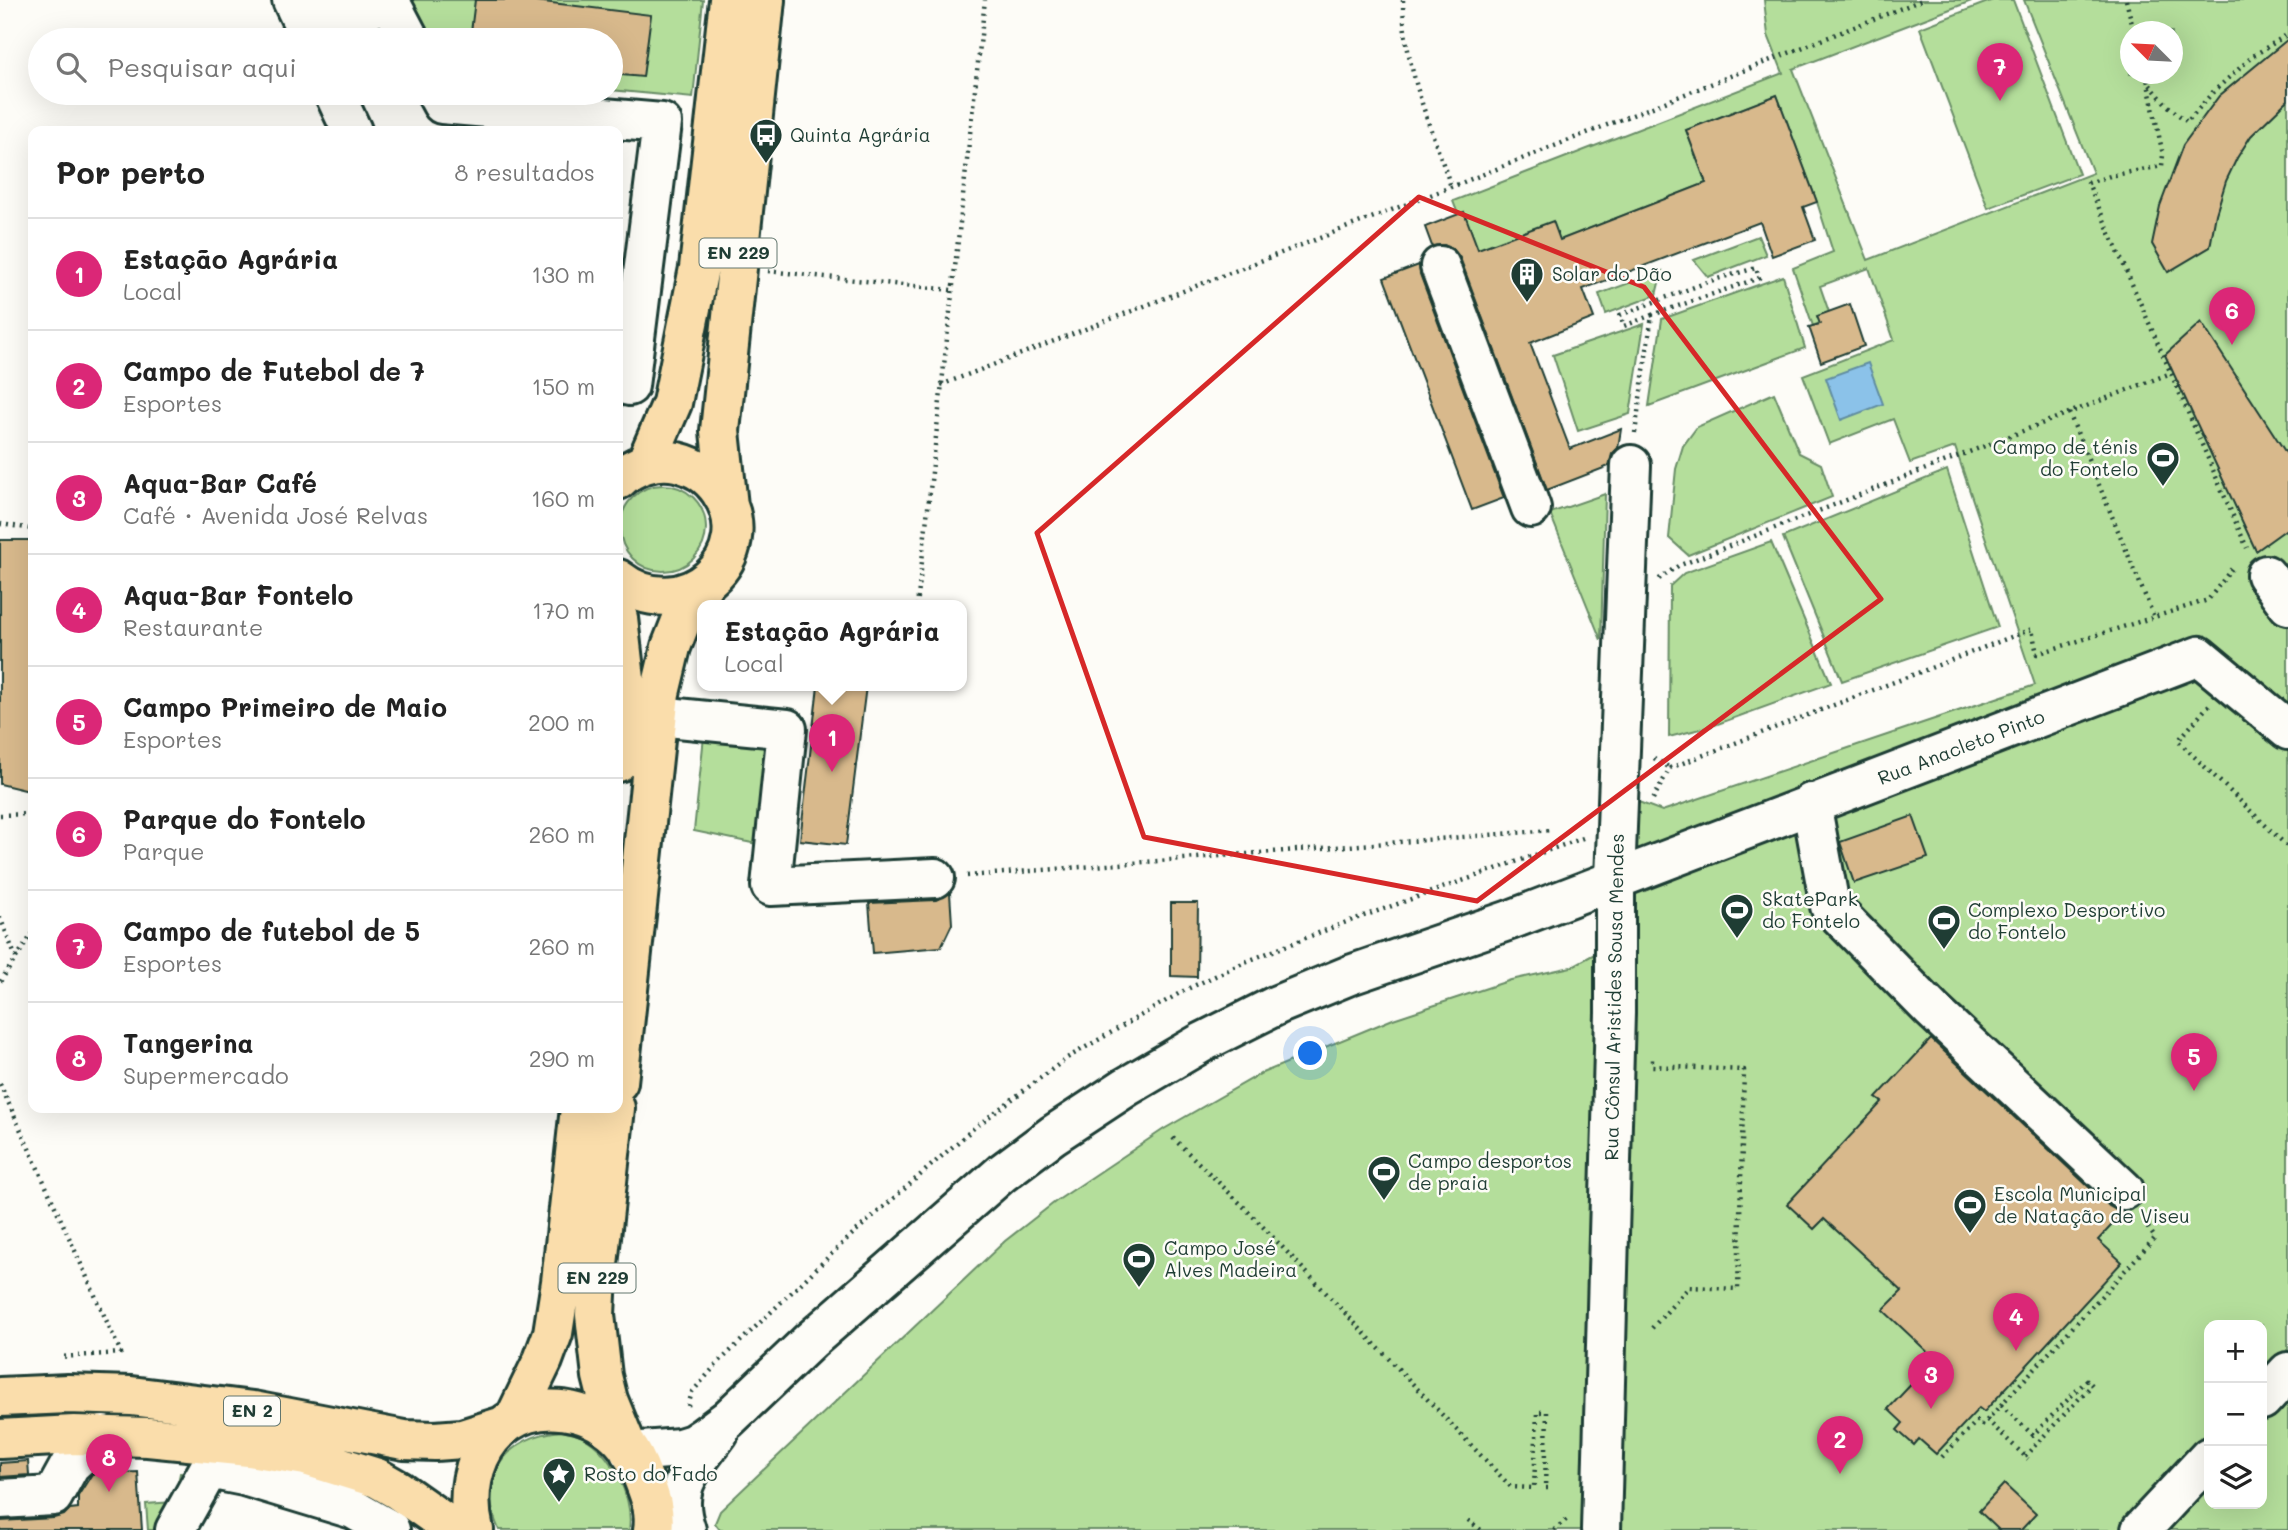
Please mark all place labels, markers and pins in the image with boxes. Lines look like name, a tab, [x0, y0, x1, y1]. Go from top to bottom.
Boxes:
pin: 7	[1977, 43, 2023, 101]
bus stop icon: Quinta Agrária	[747, 116, 785, 165]
place label: Quinta Agrária	[790, 122, 931, 147]
building icon: Solar do Dão	[1508, 255, 1546, 304]
place label: Solar do Dão	[1552, 261, 1672, 286]
pin: 6	[2209, 287, 2255, 345]
place label: Campo de ténis do Fontelo	[1993, 434, 2138, 481]
sports icon: Campo de ténis do Fontelo	[2144, 439, 2182, 488]
pin: 1	[809, 714, 855, 772]
place label: SkatePark do Fontelo	[1762, 886, 1860, 933]
sports icon: SkatePark do Fontelo	[1718, 891, 1756, 940]
place label: Complexo Desportivo do Fontelo	[1968, 897, 2165, 944]
sports icon: Complexo Desportivo do Fontelo	[1925, 902, 1963, 951]
pin: 5	[2171, 1033, 2217, 1091]
place label: Campo desportos de praia	[1408, 1148, 1572, 1195]
sports icon: Campo desportos de praia	[1365, 1153, 1403, 1202]
place label: Escola Municipal de Natação de Viseu	[1994, 1181, 2190, 1228]
sports icon: Escola Municipal de Natação de Viseu	[1951, 1186, 1989, 1235]
place label: Campo José Alves Madeira	[1164, 1235, 1297, 1282]
sports icon: Campo José Alves Madeira	[1120, 1240, 1158, 1289]
pin: 4	[1993, 1293, 2039, 1351]
pin: 3	[1908, 1351, 1954, 1409]
pin: 2	[1817, 1416, 1863, 1474]
pin: 8	[86, 1434, 132, 1492]
place icon: Rosto do Fado	[540, 1455, 578, 1504]
place label: Rosto do Fado	[584, 1461, 718, 1486]

